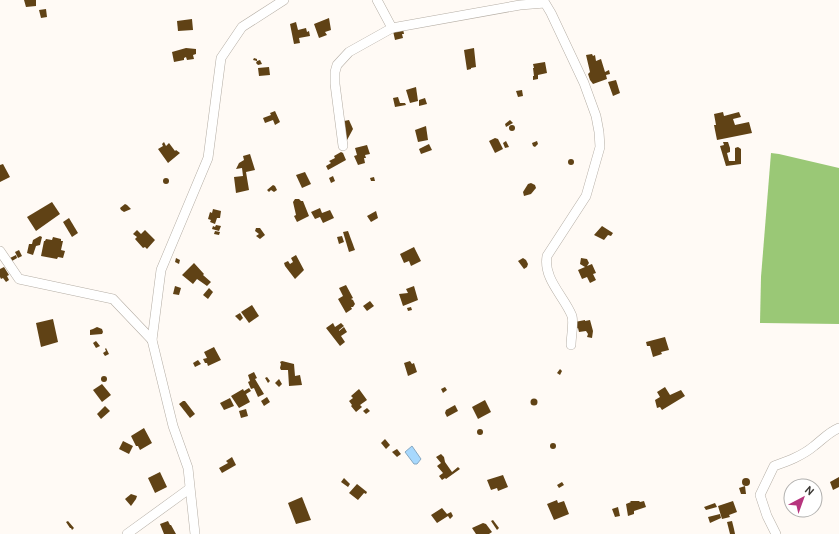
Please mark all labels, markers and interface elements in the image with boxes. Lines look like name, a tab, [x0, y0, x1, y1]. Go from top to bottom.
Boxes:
north arrow	[783, 478, 823, 518]
text: N	[802, 483, 817, 498]

